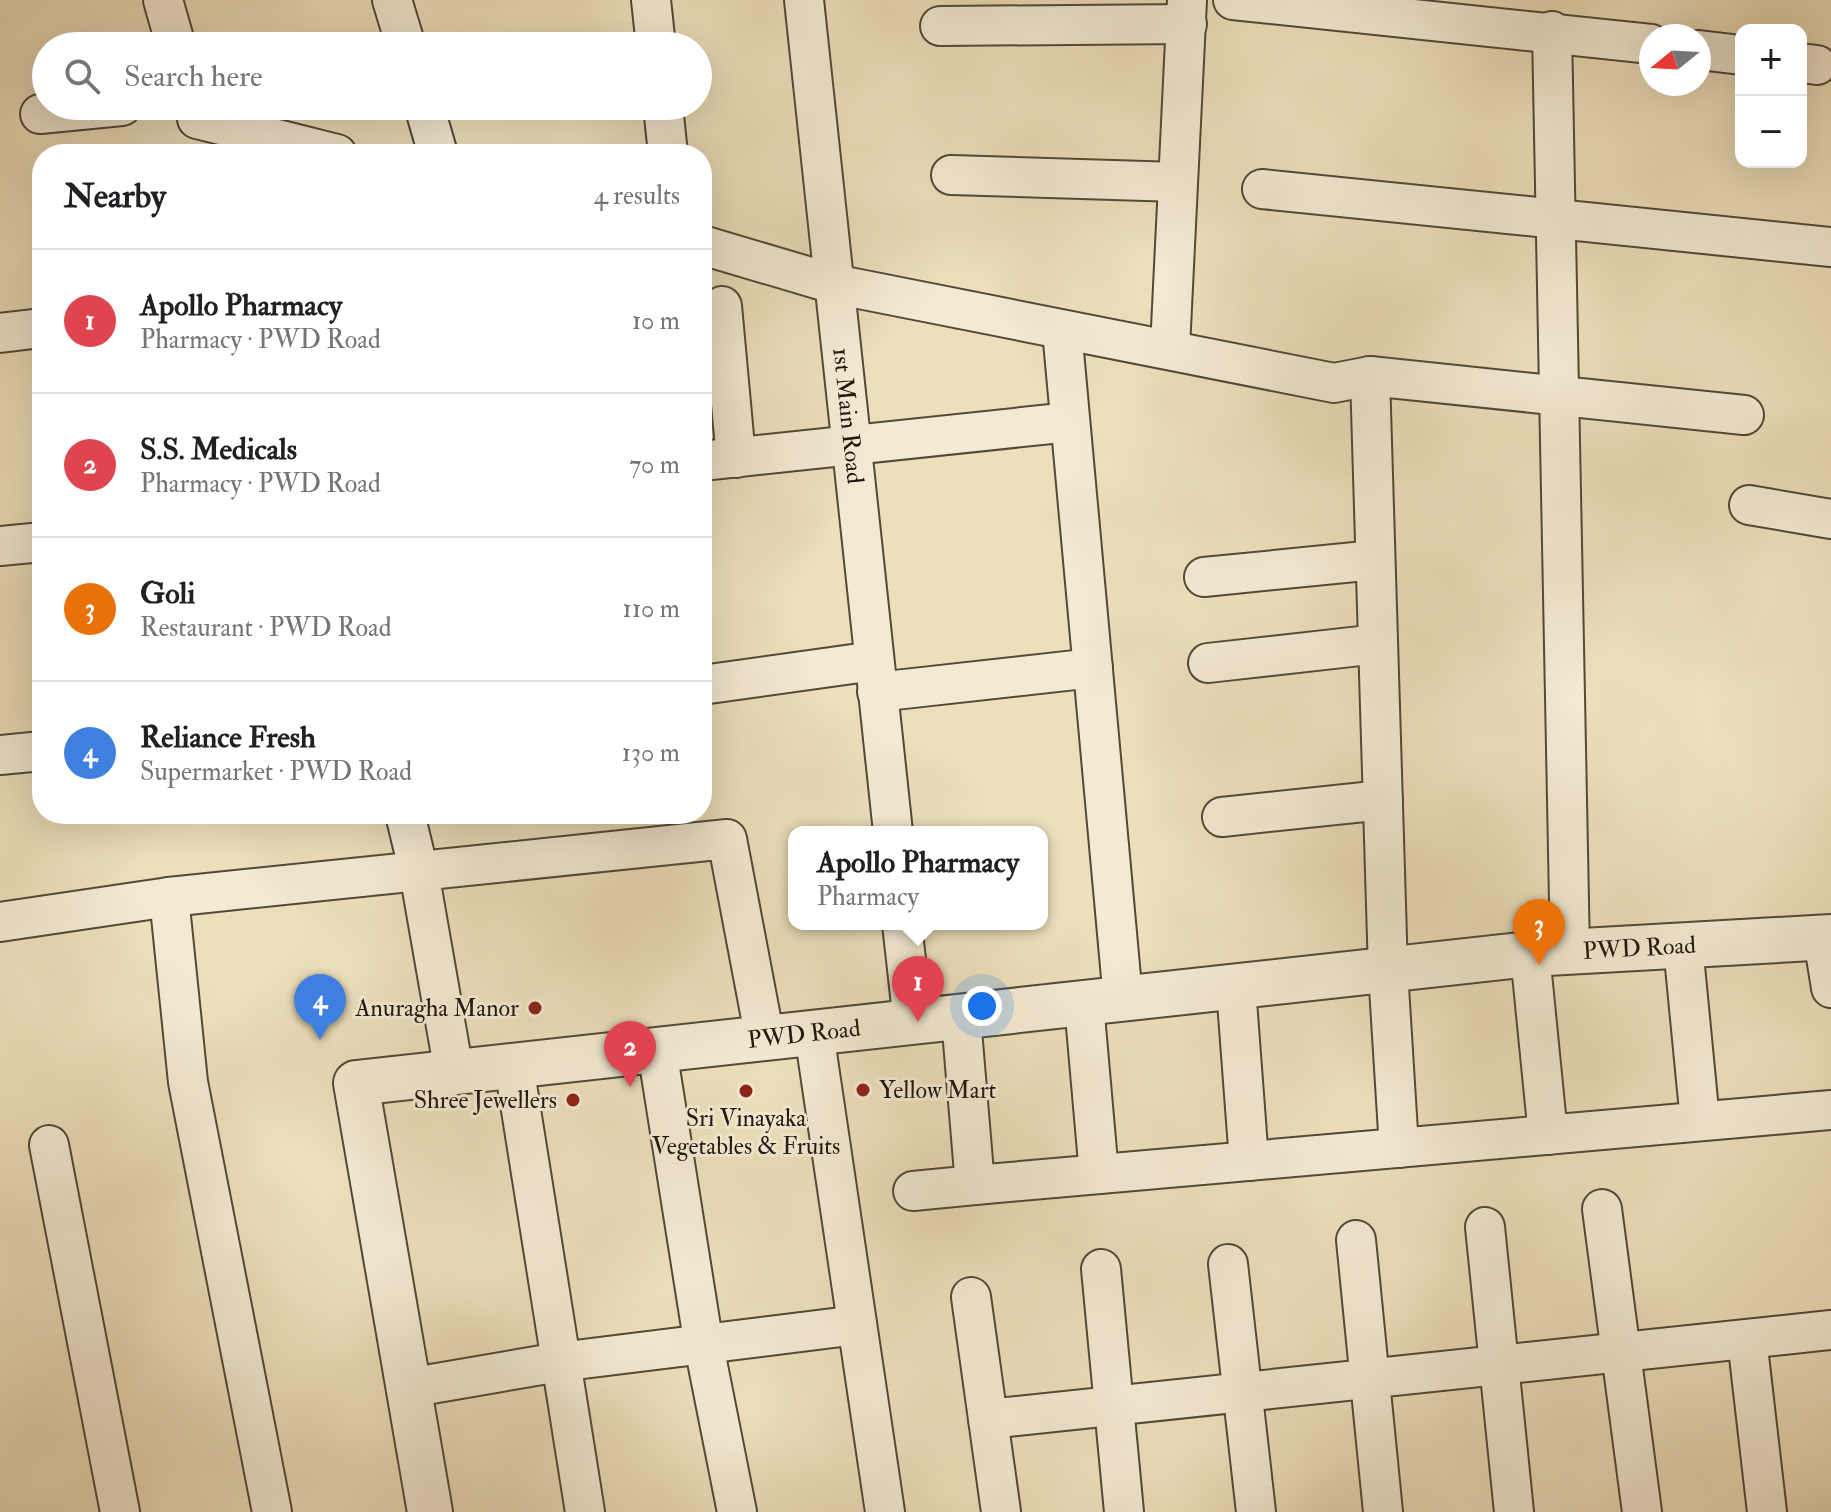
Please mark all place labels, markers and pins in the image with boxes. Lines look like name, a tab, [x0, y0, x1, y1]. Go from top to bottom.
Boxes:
pin: 3	[1513, 899, 1565, 965]
pin: 1	[892, 956, 944, 1022]
pin: 4	[294, 974, 346, 1040]
place label: Anuragha Manor	[354, 993, 519, 1024]
marker: Anuragha Manor	[526, 999, 544, 1017]
pin: 2	[604, 1021, 656, 1087]
place label: Yellow Mart	[879, 1075, 997, 1106]
marker: Yellow Mart	[854, 1081, 872, 1099]
marker: Sri Vinayaka Vegetables & Fruits	[737, 1082, 755, 1100]
place label: Shree Jewellers	[414, 1085, 557, 1116]
marker: Shree Jewellers	[564, 1091, 582, 1109]
place label: Sri Vinayaka Vegetables & Fruits	[652, 1103, 840, 1162]

